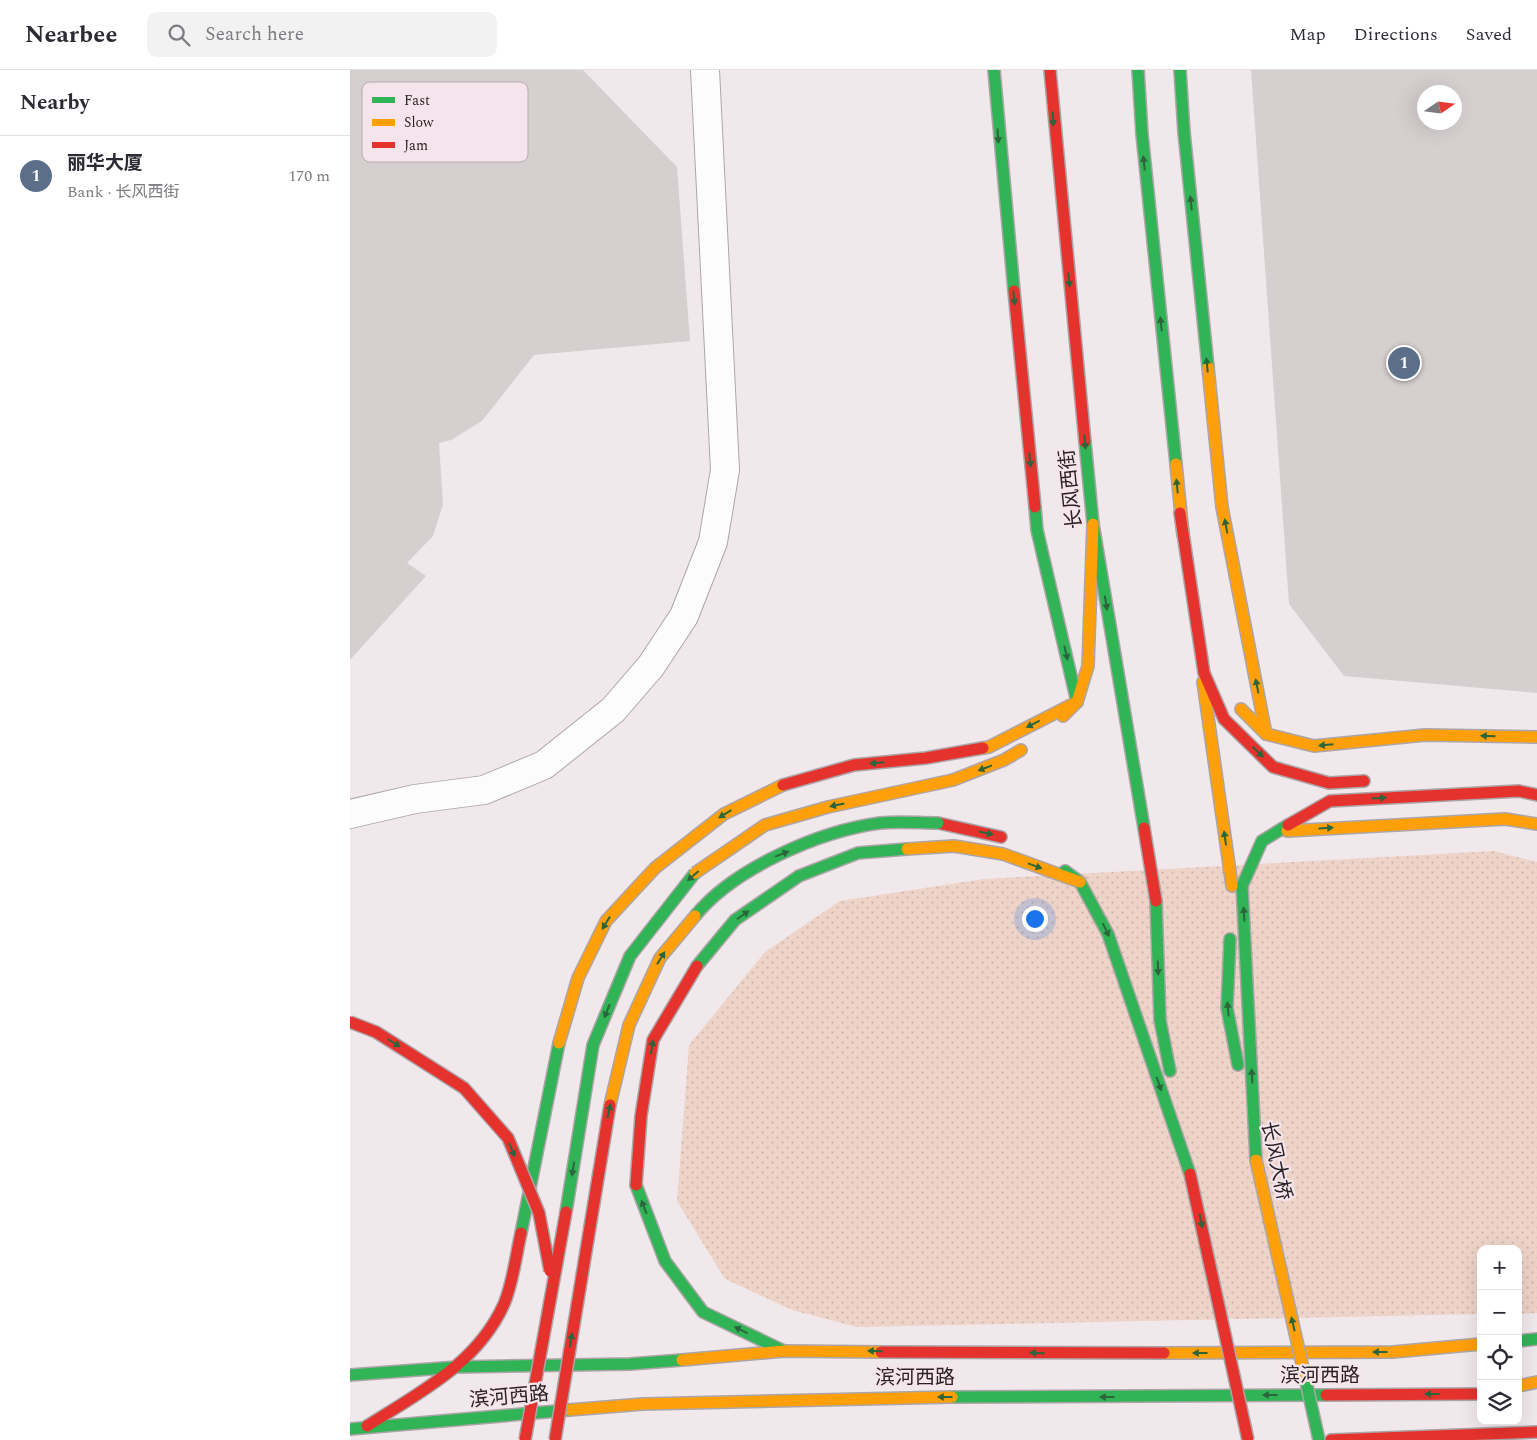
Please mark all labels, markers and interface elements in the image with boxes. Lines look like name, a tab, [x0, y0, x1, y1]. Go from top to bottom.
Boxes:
search box	[147, 12, 497, 57]
text: Nearbee	[25, 17, 117, 53]
text: Search here	[205, 20, 304, 49]
icon: search	[165, 21, 193, 49]
text: Map	[1290, 21, 1326, 48]
text: Directions	[1354, 21, 1438, 48]
text: Saved	[1466, 21, 1512, 48]
legend	[362, 82, 528, 162]
north arrow	[1417, 85, 1462, 130]
text: Nearby	[20, 87, 90, 119]
text: Fast	[404, 90, 430, 111]
one-way arrow	[1050, 111, 1058, 127]
text: Slow	[404, 112, 434, 133]
one-way arrow	[995, 128, 1003, 144]
text: Jam	[404, 135, 428, 156]
text: 丽华大厦	[67, 149, 143, 178]
one-way arrow	[1140, 154, 1148, 170]
text: 1	[32, 164, 40, 188]
text: 170 m	[288, 164, 330, 188]
text: Bank · 长风西街	[67, 180, 180, 204]
one-way arrow	[1187, 195, 1195, 211]
one-way arrow	[1065, 273, 1073, 289]
one-way arrow	[1010, 290, 1018, 306]
one-way arrow	[1157, 316, 1165, 332]
pin: 1	[1388, 344, 1420, 382]
one-way arrow	[1203, 357, 1211, 373]
one-way arrow	[1081, 434, 1089, 450]
street label: 长风西街	[1052, 448, 1090, 530]
one-way arrow	[1026, 452, 1034, 468]
one-way arrow	[1173, 478, 1181, 494]
one-way arrow	[1221, 518, 1229, 534]
one-way arrow	[1103, 595, 1111, 611]
one-way arrow	[1062, 646, 1070, 661]
one-way arrow	[1253, 678, 1261, 693]
one-way arrow	[1026, 720, 1040, 728]
one-way arrow	[1480, 732, 1496, 740]
one-way arrow	[1318, 741, 1334, 749]
one-way arrow	[1251, 745, 1263, 757]
one-way arrow	[869, 759, 885, 767]
one-way arrow	[978, 764, 992, 772]
one-way arrow	[1371, 794, 1387, 802]
one-way arrow	[829, 801, 845, 809]
one-way arrow	[718, 810, 731, 819]
one-way arrow	[1318, 823, 1334, 831]
one-way arrow	[978, 829, 993, 837]
one-way arrow	[1221, 829, 1229, 845]
one-way arrow	[775, 850, 790, 858]
one-way arrow	[1027, 863, 1042, 870]
one-way arrow	[687, 870, 700, 881]
your location	[1022, 906, 1048, 932]
one-way arrow	[1239, 906, 1247, 922]
one-way arrow	[736, 910, 750, 920]
one-way arrow	[601, 917, 610, 930]
one-way arrow	[1101, 923, 1110, 938]
one-way arrow	[656, 951, 666, 964]
one-way arrow	[1155, 960, 1163, 976]
one-way arrow	[1224, 1001, 1232, 1017]
one-way arrow	[603, 1004, 611, 1018]
one-way arrow	[387, 1039, 400, 1048]
one-way arrow	[648, 1039, 656, 1055]
one-way arrow	[1248, 1068, 1256, 1084]
one-way arrow	[1156, 1076, 1163, 1091]
one-way arrow	[605, 1103, 613, 1118]
street label: 长风大桥	[1253, 1119, 1299, 1203]
one-way arrow	[509, 1143, 517, 1157]
one-way arrow	[569, 1162, 577, 1178]
one-way arrow	[640, 1200, 648, 1214]
one-way arrow	[1197, 1214, 1205, 1230]
map controls	[1477, 1245, 1522, 1425]
button: +	[1477, 1245, 1522, 1290]
button: −	[1477, 1290, 1522, 1335]
one-way arrow	[1289, 1317, 1297, 1332]
one-way arrow	[733, 1325, 748, 1334]
one-way arrow	[567, 1332, 575, 1348]
button: locate	[1477, 1335, 1522, 1380]
one-way arrow	[867, 1347, 883, 1355]
one-way arrow	[1372, 1348, 1388, 1356]
one-way arrow	[1029, 1349, 1045, 1357]
one-way arrow	[1192, 1349, 1208, 1357]
street label: 滨河西路	[1280, 1361, 1360, 1391]
street label: 滨河西路	[875, 1363, 955, 1393]
street label: 滨河西路	[468, 1379, 550, 1415]
button: layers	[1477, 1380, 1522, 1425]
one-way arrow	[1424, 1390, 1440, 1398]
one-way arrow	[1261, 1392, 1277, 1400]
one-way arrow	[936, 1393, 952, 1401]
one-way arrow	[1099, 1393, 1115, 1401]

